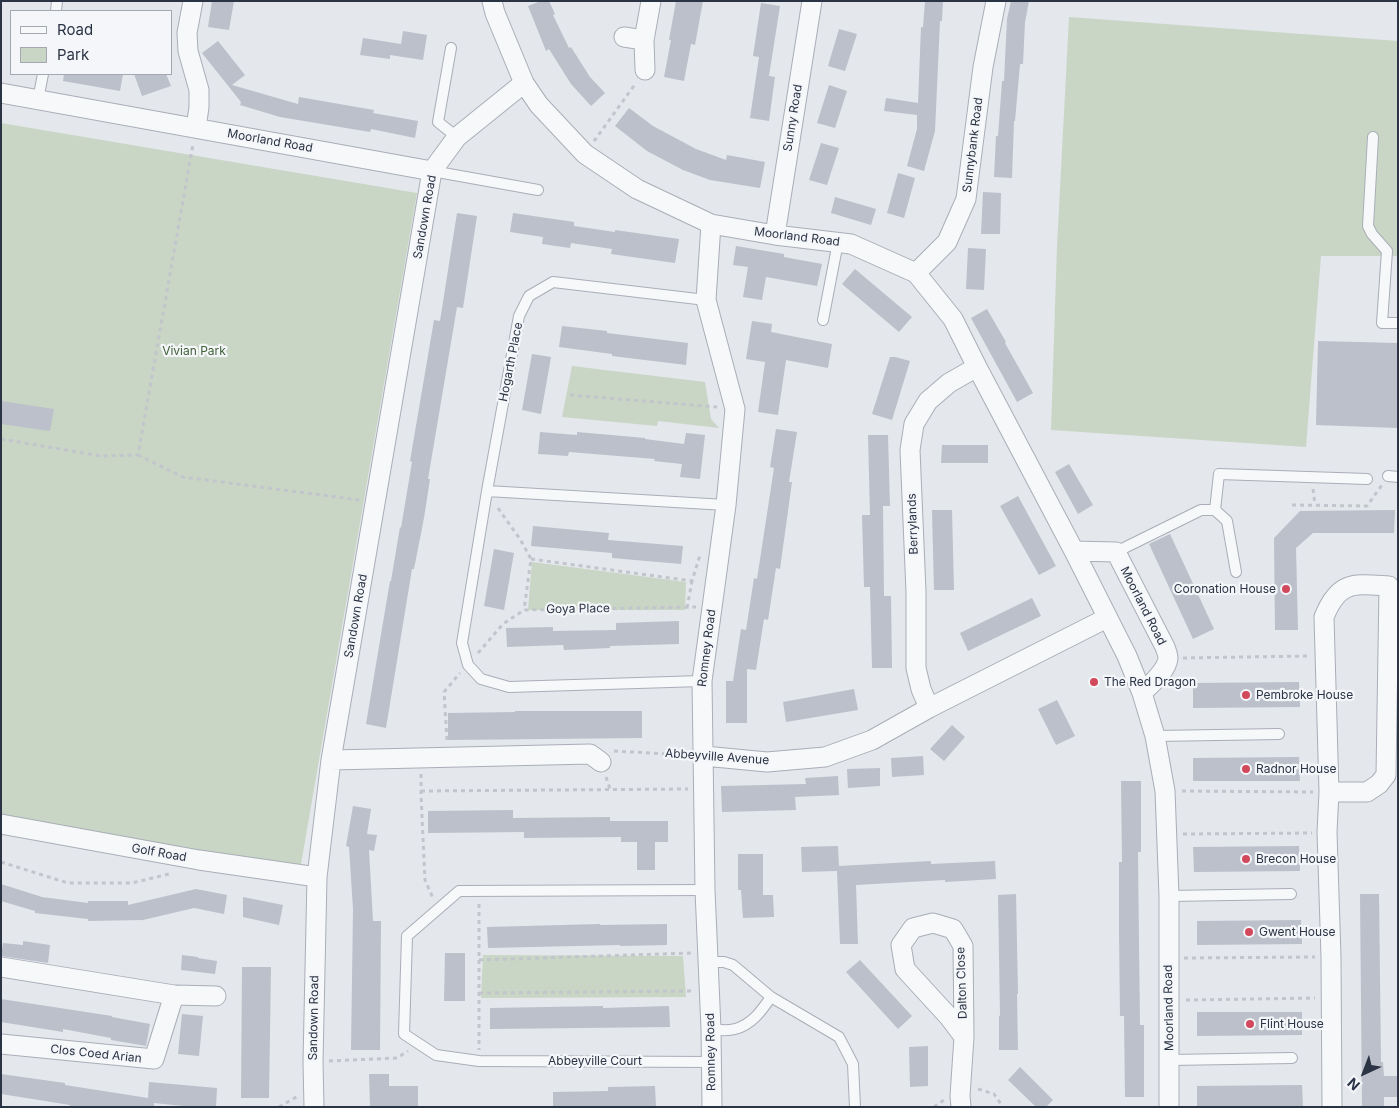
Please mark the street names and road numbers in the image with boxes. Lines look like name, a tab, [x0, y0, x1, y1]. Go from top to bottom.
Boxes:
street label: Sunny Road	[781, 83, 805, 153]
street label: Sunnybank Road	[960, 97, 986, 193]
street label: Moorland Road	[226, 126, 314, 156]
street label: Sandown Road	[411, 174, 439, 260]
street label: Moorland Road	[753, 225, 841, 249]
street label: Hogarth Place	[496, 321, 526, 403]
street label: Berrylands	[905, 493, 921, 555]
street label: Moorland Road	[1117, 564, 1169, 648]
street label: Sandown Road	[342, 573, 370, 659]
street label: Goya Place	[546, 601, 610, 617]
street label: Romney Road	[695, 608, 719, 688]
street label: Abbeyville Avenue	[664, 746, 770, 768]
street label: Golf Road	[130, 841, 188, 865]
street label: Dalton Close	[954, 947, 970, 1019]
street label: Moorland Road	[1161, 965, 1177, 1051]
street label: Sandown Road	[306, 975, 322, 1061]
street label: Romney Road	[703, 1013, 719, 1091]
street label: Clos Coed Arian	[50, 1042, 142, 1066]
street label: Abbeyville Court	[548, 1054, 642, 1068]

